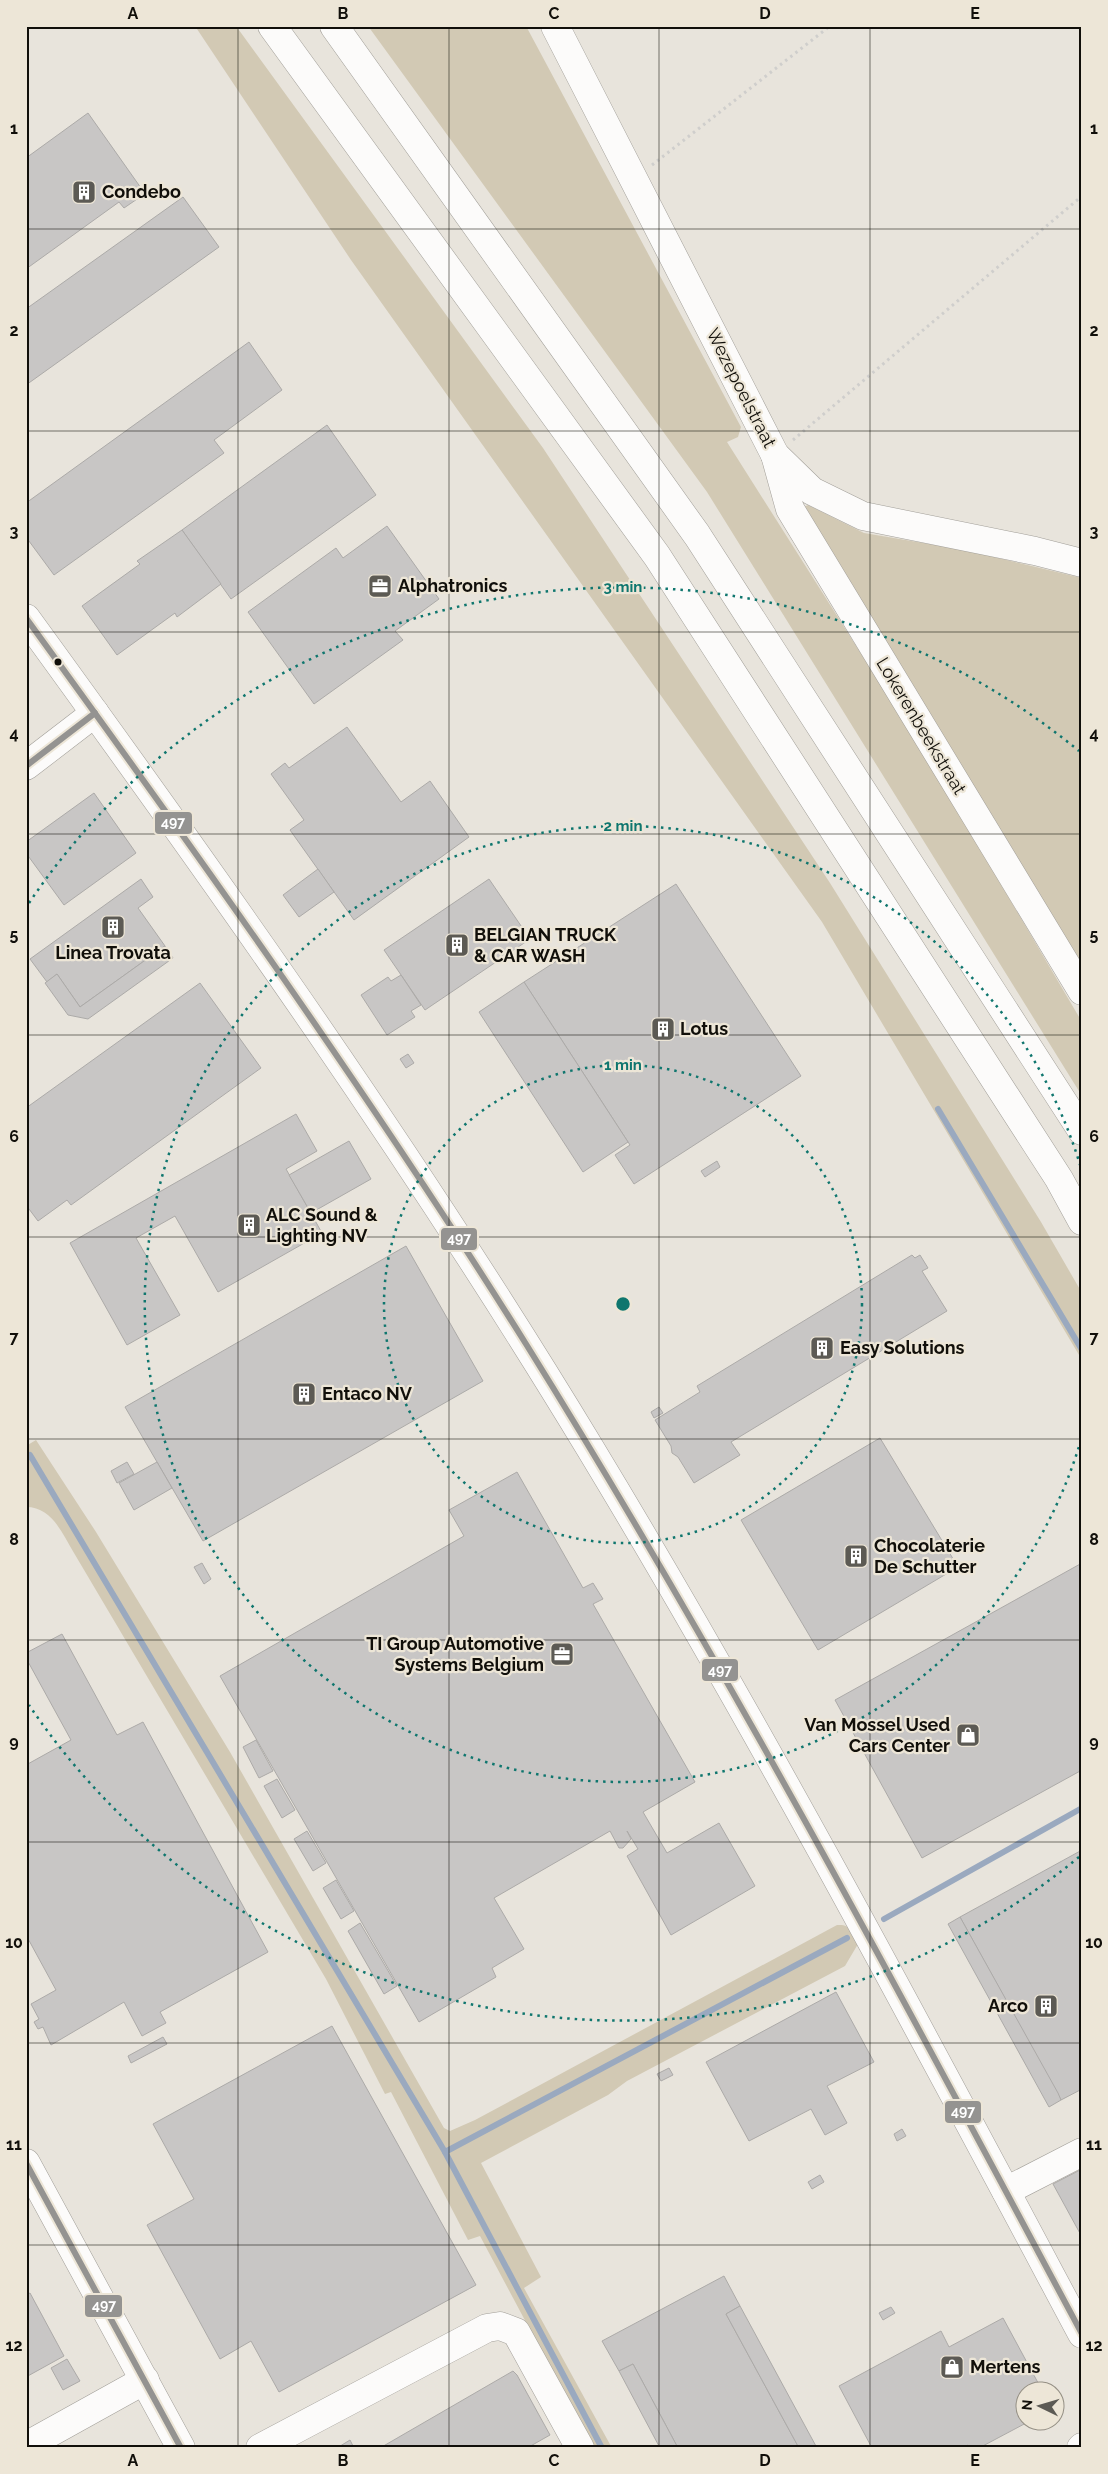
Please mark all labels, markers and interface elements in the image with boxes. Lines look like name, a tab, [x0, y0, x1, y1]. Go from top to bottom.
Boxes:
text: A	[128, 4, 139, 23]
text: B	[338, 4, 349, 23]
text: C	[549, 4, 560, 23]
text: D	[759, 4, 771, 23]
text: E	[970, 4, 980, 23]
text: 1	[10, 119, 18, 138]
text: 1	[1090, 119, 1098, 138]
building icon: Condebo	[71, 179, 97, 205]
place label: Condebo	[102, 181, 181, 202]
text: 2	[9, 321, 19, 340]
text: 2	[1089, 321, 1099, 340]
street label: Wezepoelstraat	[702, 325, 781, 451]
text: 3	[10, 522, 19, 541]
text: 3	[1090, 522, 1099, 541]
office icon: Alphatronics	[367, 573, 393, 599]
place label: Alphatronics	[398, 575, 508, 596]
text: 3 min	[604, 578, 642, 596]
street label: Lokerenbeekstraat	[872, 653, 971, 798]
unlabelled marker	[53, 657, 63, 667]
text: 4	[9, 724, 19, 743]
text: 4	[1089, 724, 1099, 743]
line badge: 497	[154, 811, 193, 835]
text: 497	[161, 814, 185, 830]
text: 2 min	[604, 817, 642, 835]
building icon: Linea Trovata	[100, 914, 126, 940]
place label: BELGIAN TRUCK & CAR WASH	[474, 924, 617, 966]
text: 5	[10, 925, 19, 944]
text: 5	[1090, 925, 1099, 944]
building icon: BELGIAN TRUCK & CAR WASH	[444, 932, 470, 958]
place label: Linea Trovata	[55, 942, 171, 963]
building icon: Lotus	[650, 1016, 676, 1042]
place label: Lotus	[680, 1018, 728, 1039]
text: 1 min	[604, 1056, 642, 1074]
text: 6	[9, 1127, 19, 1146]
text: 6	[1089, 1127, 1099, 1146]
place label: ALC Sound & Lighting NV	[266, 1204, 378, 1246]
building icon: ALC Sound & Lighting NV	[236, 1212, 262, 1238]
line badge: 497	[440, 1227, 478, 1251]
text: 497	[447, 1230, 471, 1246]
centre of rings	[614, 1295, 632, 1313]
text: 7	[10, 1328, 19, 1347]
text: 7	[1090, 1328, 1099, 1347]
building icon: Easy Solutions	[809, 1335, 835, 1361]
place label: Easy Solutions	[840, 1337, 965, 1358]
building icon: Entaco NV	[291, 1381, 317, 1407]
place label: Entaco NV	[322, 1383, 413, 1404]
text: 8	[9, 1530, 19, 1549]
text: 8	[1089, 1530, 1099, 1549]
place label: Chocolaterie De Schutter	[874, 1535, 985, 1577]
building icon: Chocolaterie De Schutter	[843, 1543, 869, 1569]
place label: TI Group Automotive Systems Belgium	[366, 1633, 544, 1675]
office icon: TI Group Automotive Systems Belgium	[549, 1641, 575, 1667]
line badge: 497	[701, 1658, 739, 1682]
text: 497	[708, 1662, 732, 1678]
place label: Van Mossel Used Cars Center	[804, 1714, 950, 1756]
shop icon: Van Mossel Used Cars Center	[955, 1722, 981, 1748]
text: 9	[9, 1732, 19, 1751]
text: 9	[1089, 1732, 1099, 1751]
text: 10	[5, 1933, 23, 1952]
text: 10	[1085, 1933, 1103, 1952]
building icon: Arco	[1033, 1993, 1059, 2019]
place label: Arco	[988, 1995, 1028, 2016]
line badge: 497	[944, 2100, 982, 2124]
text: 497	[951, 2103, 975, 2119]
text: 11	[6, 2135, 22, 2154]
text: 11	[1086, 2135, 1102, 2154]
line badge: 497	[84, 2294, 123, 2318]
text: 497	[92, 2297, 116, 2313]
text: 12	[6, 2336, 22, 2355]
text: 12	[1086, 2336, 1102, 2355]
shop icon: Mertens	[939, 2354, 965, 2380]
place label: Mertens	[970, 2356, 1041, 2377]
north arrow	[1016, 2382, 1066, 2432]
text: N	[1019, 2399, 1035, 2411]
text: A	[128, 2451, 139, 2470]
text: B	[338, 2451, 349, 2470]
text: C	[549, 2451, 560, 2470]
text: D	[759, 2451, 771, 2470]
text: E	[970, 2451, 980, 2470]

